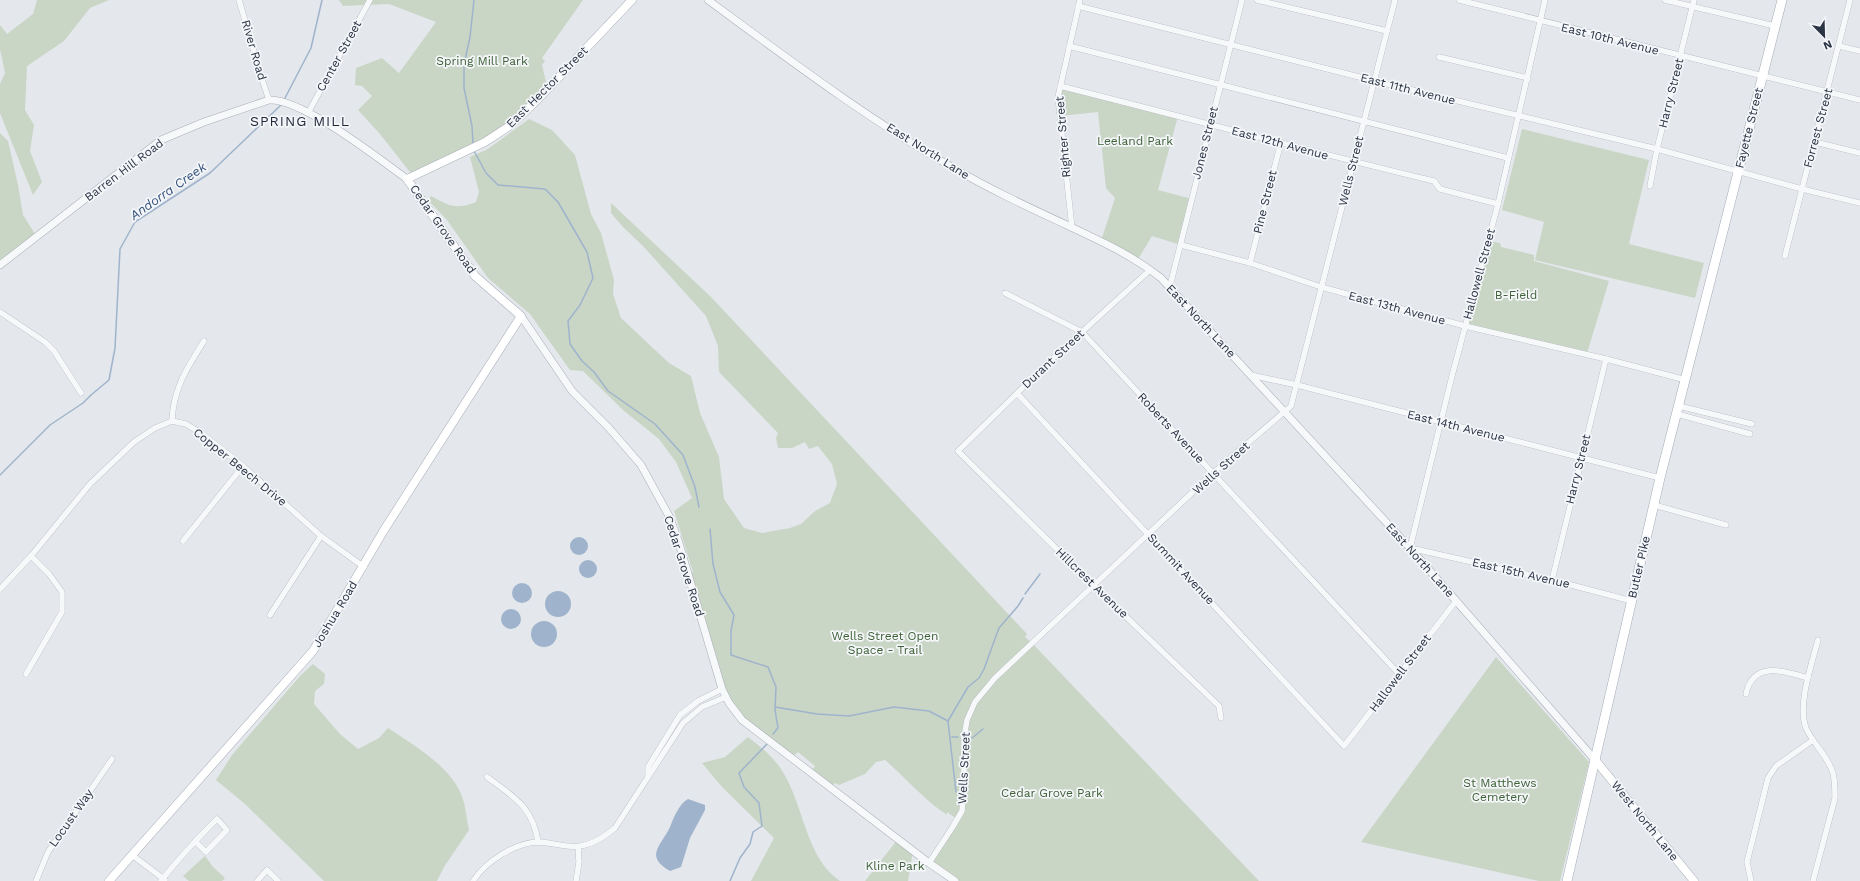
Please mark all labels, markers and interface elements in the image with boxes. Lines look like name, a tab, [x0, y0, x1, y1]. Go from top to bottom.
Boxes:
north arrow	[1804, 16, 1844, 56]
street label: River Road	[239, 18, 269, 82]
street label: Center Street	[314, 18, 364, 94]
street label: East 10th Avenue	[1560, 20, 1660, 58]
text: N	[1821, 37, 1834, 52]
street label: East Hector Street	[503, 43, 591, 131]
park label: Spring Mill Park	[436, 54, 528, 68]
street label: Harry Street	[1656, 57, 1686, 129]
street label: East 11th Avenue	[1359, 70, 1457, 108]
street label: Fayette Street	[1732, 86, 1766, 170]
street label: Forrest Street	[1801, 87, 1835, 169]
street label: Righter Street	[1052, 96, 1074, 178]
street label: Jones Street	[1189, 105, 1221, 181]
district label: SPRING MILL	[250, 113, 350, 129]
street label: East North Lane	[884, 120, 972, 182]
street label: East 12th Avenue	[1230, 123, 1330, 163]
park label: Leeland Park	[1097, 134, 1173, 148]
street label: Wells Street	[1336, 134, 1366, 208]
street label: Barren Hill Road	[82, 136, 166, 204]
water label: Andorra Creek	[126, 159, 210, 223]
street label: Pine Street	[1250, 169, 1280, 235]
street label: Cedar Grove Road	[407, 182, 479, 276]
street label: Hallowell Street	[1460, 227, 1498, 321]
street label: East North Lane	[1163, 281, 1239, 361]
street label: East 13th Avenue	[1347, 288, 1447, 328]
park label: B-Field	[1495, 288, 1537, 302]
street label: Durant Street	[1019, 327, 1087, 391]
street label: Roberts Avenue	[1135, 390, 1207, 466]
street label: East 14th Avenue	[1406, 407, 1506, 445]
street label: Copper Beech Drive	[191, 425, 289, 509]
street label: Harry Street	[1563, 433, 1593, 505]
street label: Wells Street	[1190, 439, 1252, 497]
street label: Cedar Grove Road	[661, 514, 707, 618]
street label: East North Lane	[1383, 520, 1457, 600]
street label: Summit Avenue	[1144, 531, 1218, 608]
street label: Butler Pike	[1625, 534, 1653, 600]
street label: Hillcrest Avenue	[1053, 545, 1131, 621]
street label: East 15th Avenue	[1471, 555, 1571, 591]
street label: Joshua Road	[310, 578, 360, 650]
park label: Wells Street Open Space - Trail	[832, 629, 938, 657]
street label: Hallowell Street	[1366, 631, 1434, 715]
street label: Wells Street	[955, 732, 973, 804]
park label: St Matthews Cemetery	[1463, 776, 1537, 804]
street label: West North Lane	[1608, 778, 1682, 864]
street label: Locust Way	[46, 786, 96, 850]
park label: Cedar Grove Park	[1001, 786, 1103, 800]
park label: Kline Park	[866, 859, 925, 873]

